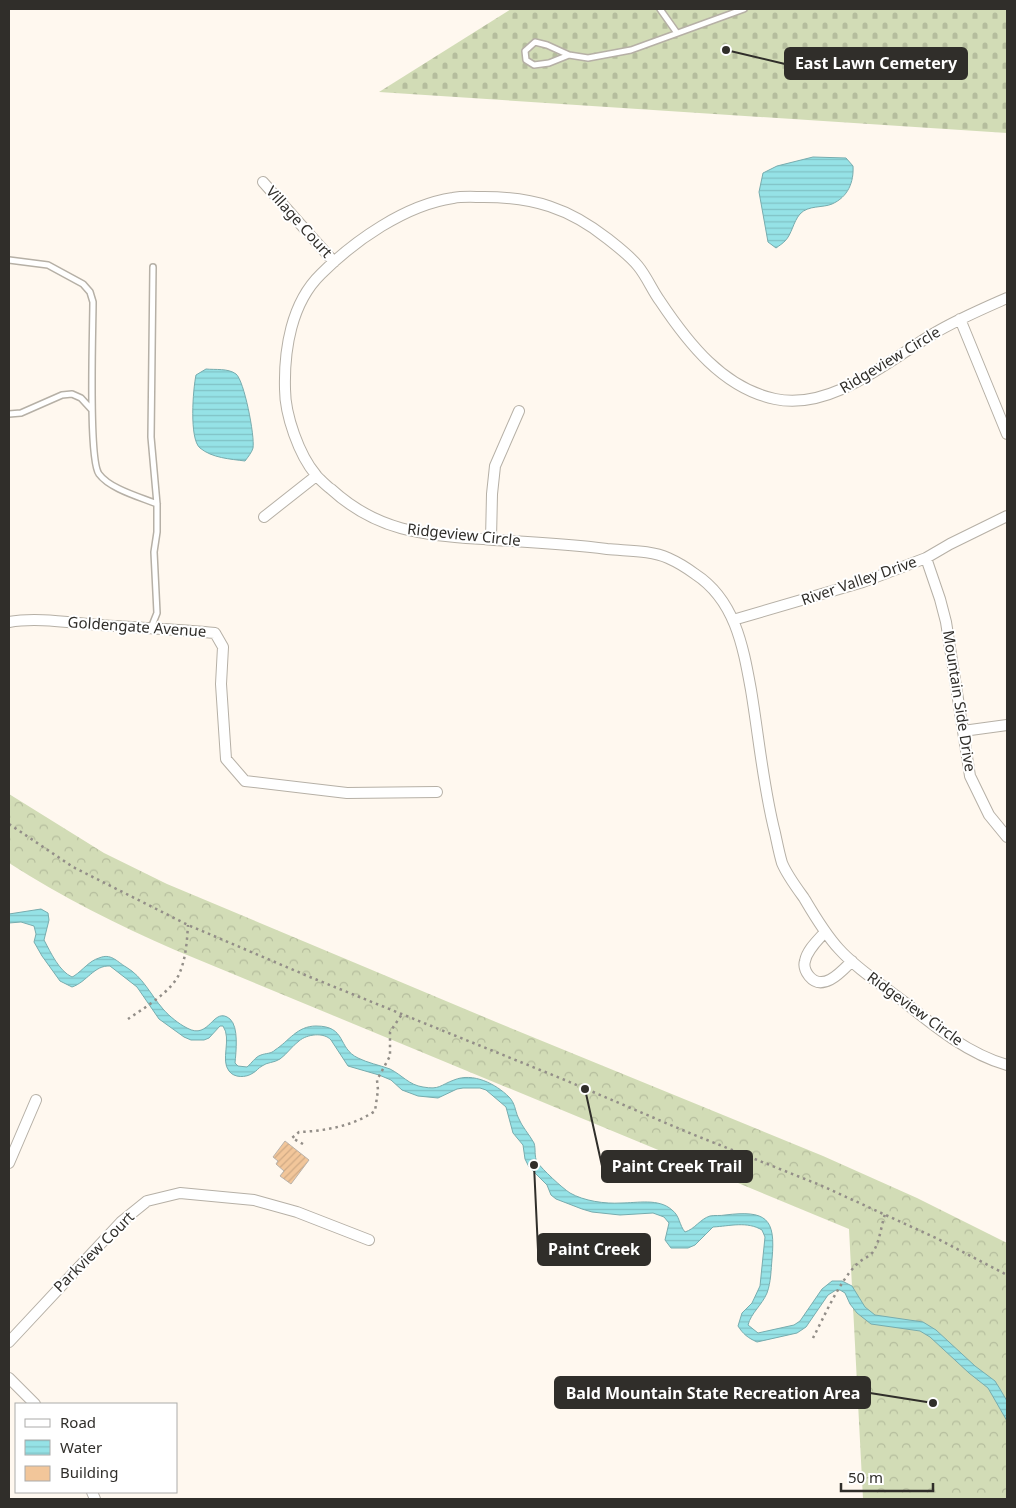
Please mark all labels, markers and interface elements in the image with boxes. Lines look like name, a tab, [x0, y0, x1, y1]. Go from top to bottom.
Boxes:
callout: East Lawn Cemetery	[785, 48, 967, 79]
text: East Lawn Cemetery	[795, 52, 958, 74]
street label: Village Court	[262, 181, 338, 262]
street label: Ridgeview Circle	[836, 321, 943, 397]
street label: Ridgeview Circle	[406, 518, 522, 550]
street label: River Valley Drive	[798, 551, 919, 609]
street label: Goldengate Avenue	[67, 611, 207, 641]
street label: Mountain Side Drive	[939, 629, 981, 773]
street label: Ridgeview Circle	[864, 967, 968, 1050]
callout: Paint Creek Trail	[602, 1151, 752, 1182]
text: Paint Creek Trail	[612, 1155, 742, 1177]
street label: Parkview Court	[49, 1206, 138, 1296]
callout: Paint Creek	[538, 1234, 650, 1265]
text: Paint Creek	[548, 1238, 640, 1260]
callout: Bald Mountain State Recreation Area	[555, 1377, 870, 1408]
text: Bald Mountain State Recreation Area	[566, 1382, 860, 1404]
legend	[15, 1403, 178, 1493]
text: Road	[60, 1412, 96, 1432]
text: Water	[60, 1437, 102, 1457]
scale bar	[841, 1460, 934, 1492]
text: Building	[60, 1462, 118, 1482]
text: 50 m	[848, 1467, 883, 1487]

